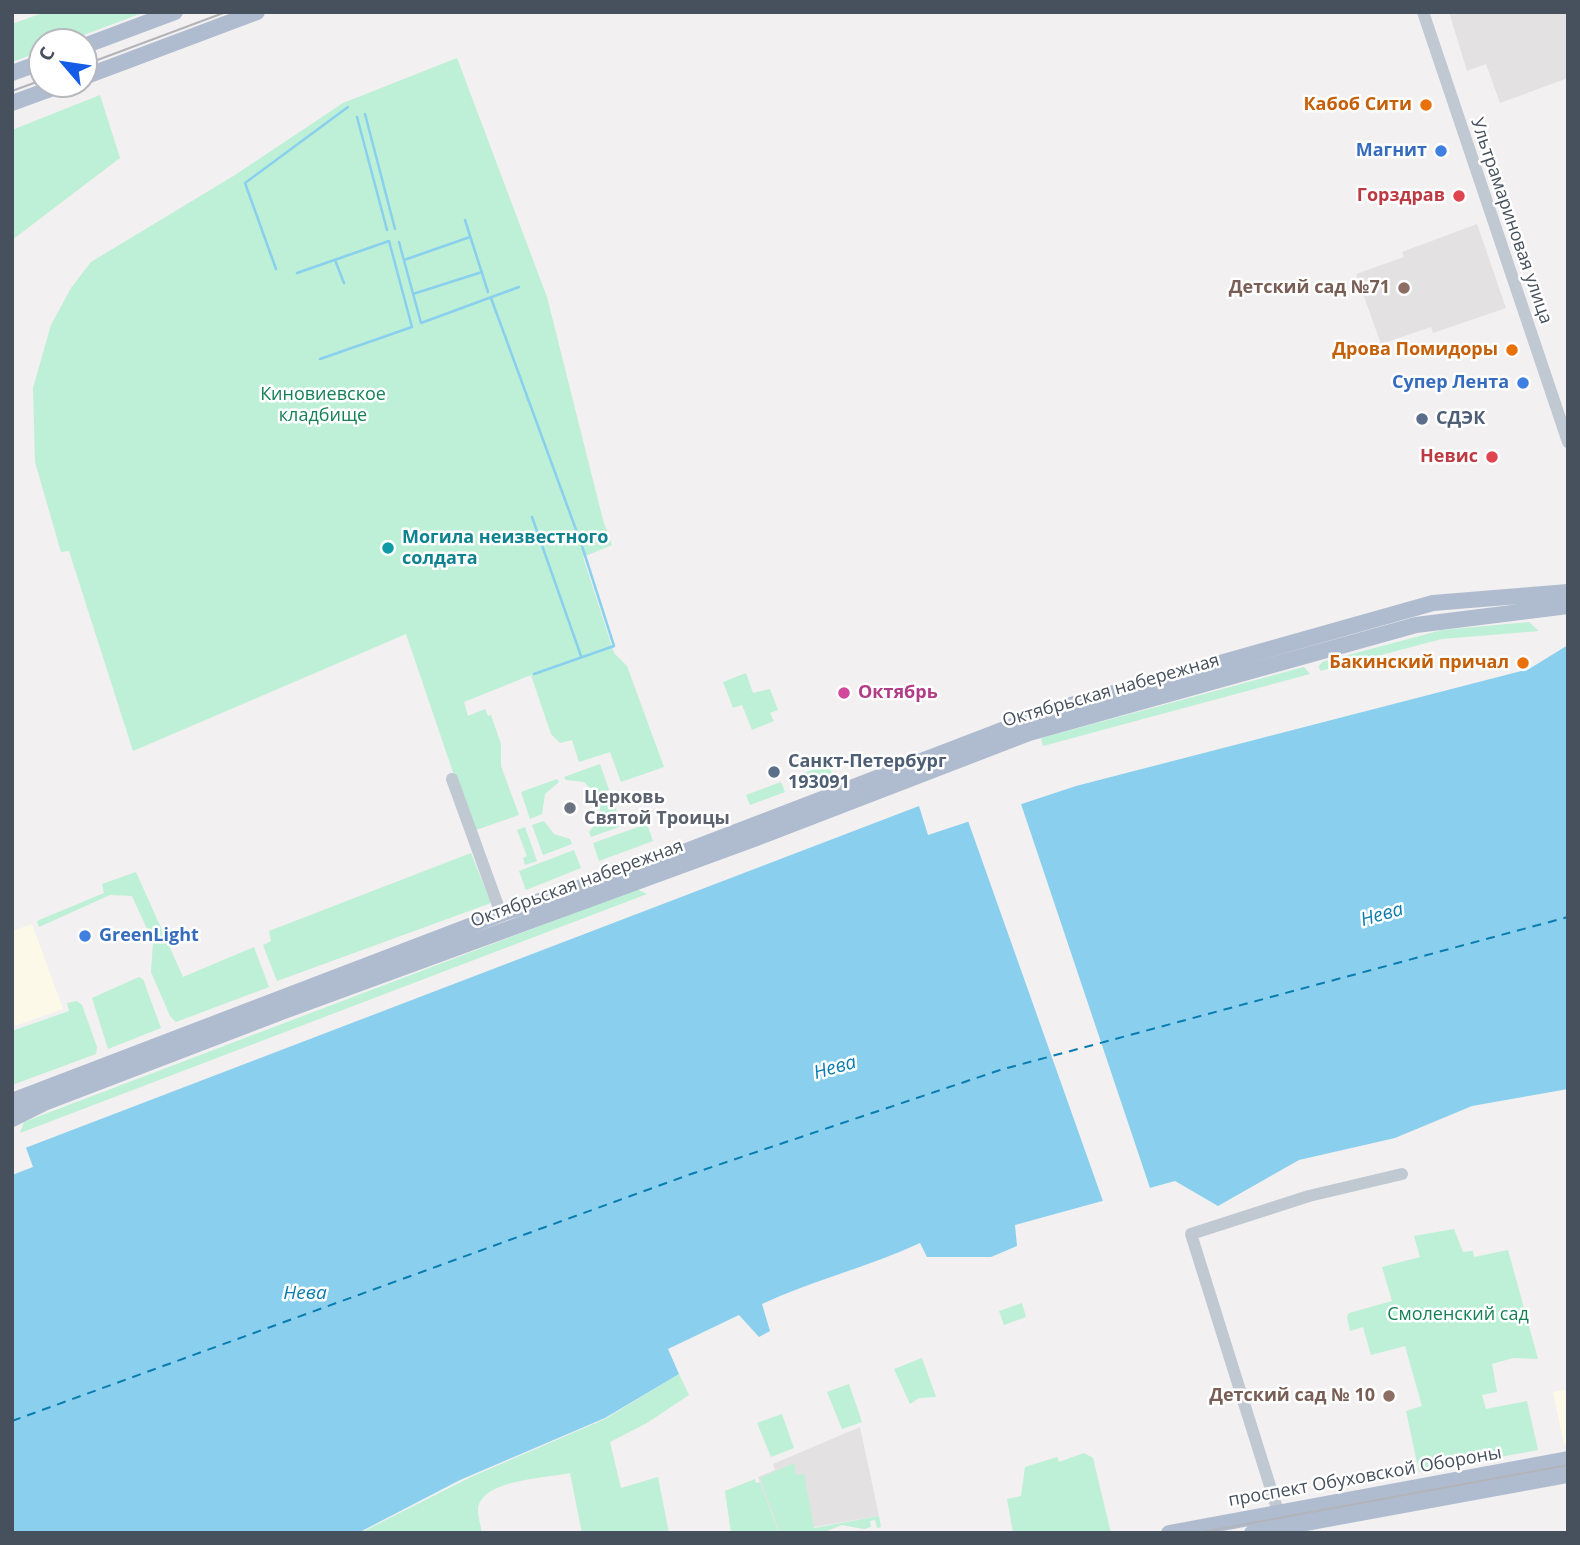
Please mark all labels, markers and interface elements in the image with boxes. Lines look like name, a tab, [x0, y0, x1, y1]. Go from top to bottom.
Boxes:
north arrow	[28, 28, 98, 98]
text: С	[32, 42, 61, 65]
place label: Кабоб Сити	[1303, 94, 1412, 116]
marker: Кабоб Сити	[1418, 97, 1434, 113]
street label: Ультрамариновая улица	[1466, 115, 1556, 327]
place label: Магнит	[1356, 140, 1427, 162]
marker: Магнит	[1433, 143, 1449, 159]
place label: Горздрав	[1357, 185, 1445, 207]
marker: Горздрав	[1451, 188, 1467, 204]
place label: Детский сад №71	[1229, 277, 1390, 299]
marker: Детский сад №71	[1396, 280, 1412, 296]
place label: Дрова Помидоры	[1332, 339, 1498, 361]
marker: Дрова Помидоры	[1504, 342, 1520, 358]
place label: Супер Лента	[1392, 372, 1509, 394]
marker: Супер Лента	[1515, 375, 1531, 391]
park label: Киновиевское кладбище	[260, 384, 386, 426]
place label: СДЭК	[1436, 408, 1485, 430]
marker: СДЭК	[1414, 411, 1430, 427]
place label: Невис	[1420, 446, 1478, 468]
marker: Невис	[1484, 449, 1500, 465]
place label: Могила неизвестного солдата	[402, 527, 608, 570]
marker: Могила неизвестного солдата	[380, 540, 396, 556]
street label: Октябрьская набережная	[1000, 650, 1222, 732]
place label: Бакинский причал	[1329, 652, 1509, 674]
marker: Бакинский причал	[1515, 655, 1531, 671]
place label: Октябрь	[858, 682, 938, 704]
marker: Октябрь	[836, 685, 852, 701]
place label: Санкт-Петербург 193091	[788, 751, 947, 794]
marker: Санкт-Петербург 193091	[766, 764, 782, 780]
place label: Церковь Святой Троицы	[584, 787, 730, 830]
marker: Церковь Святой Троицы	[562, 800, 578, 816]
street label: Октябрьская набережная	[468, 835, 686, 933]
water label: Нева	[1358, 898, 1406, 932]
place label: GreenLight	[99, 925, 199, 947]
marker: GreenLight	[77, 928, 93, 944]
water label: Нева	[811, 1051, 859, 1085]
water label: Нева	[283, 1283, 327, 1305]
park label: Смоленский сад	[1387, 1304, 1529, 1326]
place label: Детский сад № 10	[1209, 1385, 1375, 1407]
marker: Детский сад № 10	[1381, 1388, 1397, 1404]
street label: проспект Обуховской Обороны	[1227, 1442, 1503, 1512]

